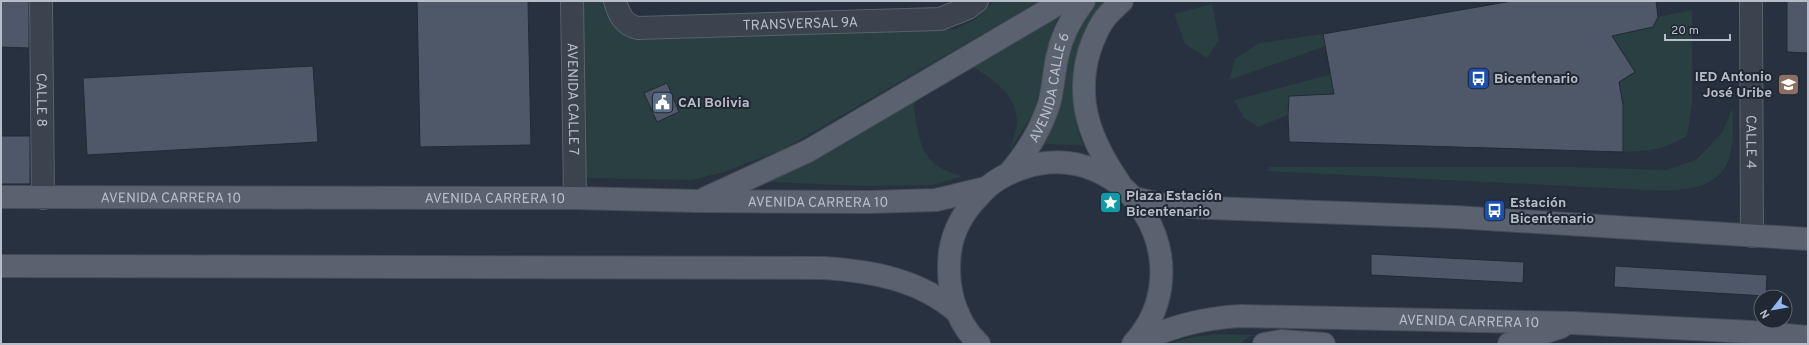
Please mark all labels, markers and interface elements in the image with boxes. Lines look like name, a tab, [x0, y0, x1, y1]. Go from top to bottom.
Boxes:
street label: TRANSVERSAL 9A	[742, 14, 858, 35]
scale bar	[1665, 16, 1730, 42]
text: 20 m	[1671, 23, 1699, 39]
street label: AVENIDA CALLE 6	[1026, 30, 1074, 146]
street label: AVENIDA CALLE 7	[563, 43, 581, 155]
bus stop icon: Bicentenario	[1466, 65, 1492, 91]
place label: IED Antonio José Uribe	[1695, 69, 1772, 102]
place label: Bicentenario	[1494, 71, 1578, 88]
school or university icon: IED Antonio José Uribe	[1775, 71, 1801, 97]
street label: CALLE 8	[32, 73, 49, 127]
public building icon: CAI Bolivia	[649, 89, 675, 115]
place label: CAI Bolivia	[678, 95, 750, 112]
street label: CALLE 4	[1741, 115, 1759, 169]
place label: Plaza Estación Bicentenario	[1126, 188, 1222, 221]
street label: AVENIDA CARRERA 10	[101, 190, 241, 207]
place icon: Plaza Estación Bicentenario	[1097, 190, 1123, 216]
street label: AVENIDA CARRERA 10	[425, 191, 565, 208]
street label: AVENIDA CARRERA 10	[748, 194, 889, 212]
place label: Estación Bicentenario	[1510, 195, 1594, 228]
bus stop icon: Estación Bicentenario	[1481, 197, 1507, 223]
north arrow	[1753, 289, 1793, 329]
text: N	[1757, 307, 1773, 321]
street label: AVENIDA CARRERA 10	[1398, 312, 1539, 332]

